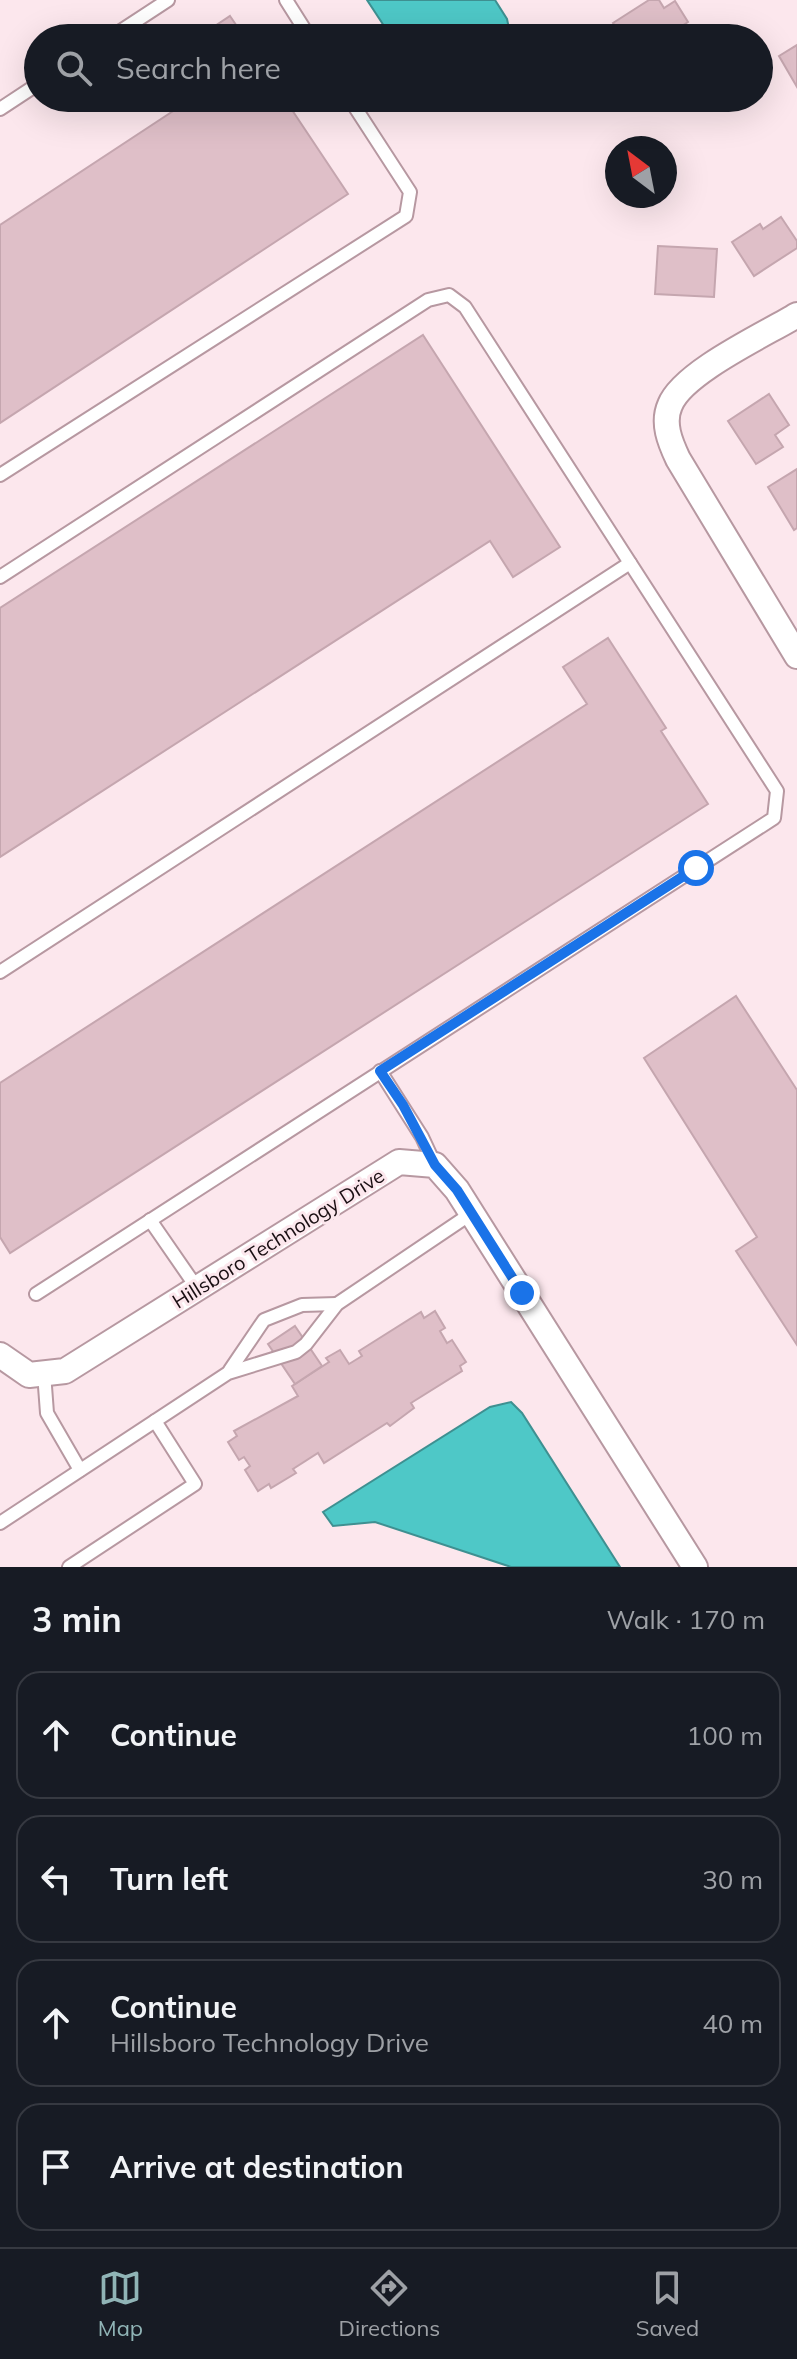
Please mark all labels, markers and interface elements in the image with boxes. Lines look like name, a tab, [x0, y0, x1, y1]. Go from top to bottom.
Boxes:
search box	[24, 24, 773, 112]
icon: search	[52, 46, 96, 90]
text: Search here	[116, 49, 281, 87]
north arrow	[605, 136, 677, 208]
route start	[678, 850, 714, 886]
street label: Hillsboro Technology Drive	[167, 1162, 389, 1314]
route end	[504, 1275, 540, 1311]
text: 3 min	[32, 1598, 122, 1641]
text: Walk · 170 m	[606, 1603, 765, 1636]
icon: ahead	[34, 1713, 78, 1757]
text: Continue	[110, 1716, 237, 1754]
text: 100 m	[687, 1719, 763, 1752]
icon: left	[34, 1857, 78, 1901]
text: Turn left	[110, 1860, 228, 1898]
text: 30 m	[702, 1863, 763, 1896]
text: Continue	[110, 1988, 237, 2026]
icon: ahead	[34, 2001, 78, 2045]
text: 40 m	[702, 2007, 763, 2040]
text: Hillsboro Technology Drive	[110, 2026, 429, 2059]
icon: arrive	[34, 2145, 78, 2189]
text: Arrive at destination	[110, 2148, 404, 2186]
tab: Map	[98, 2266, 143, 2342]
tab: Directions	[339, 2266, 440, 2342]
tab: Saved	[636, 2266, 699, 2342]

